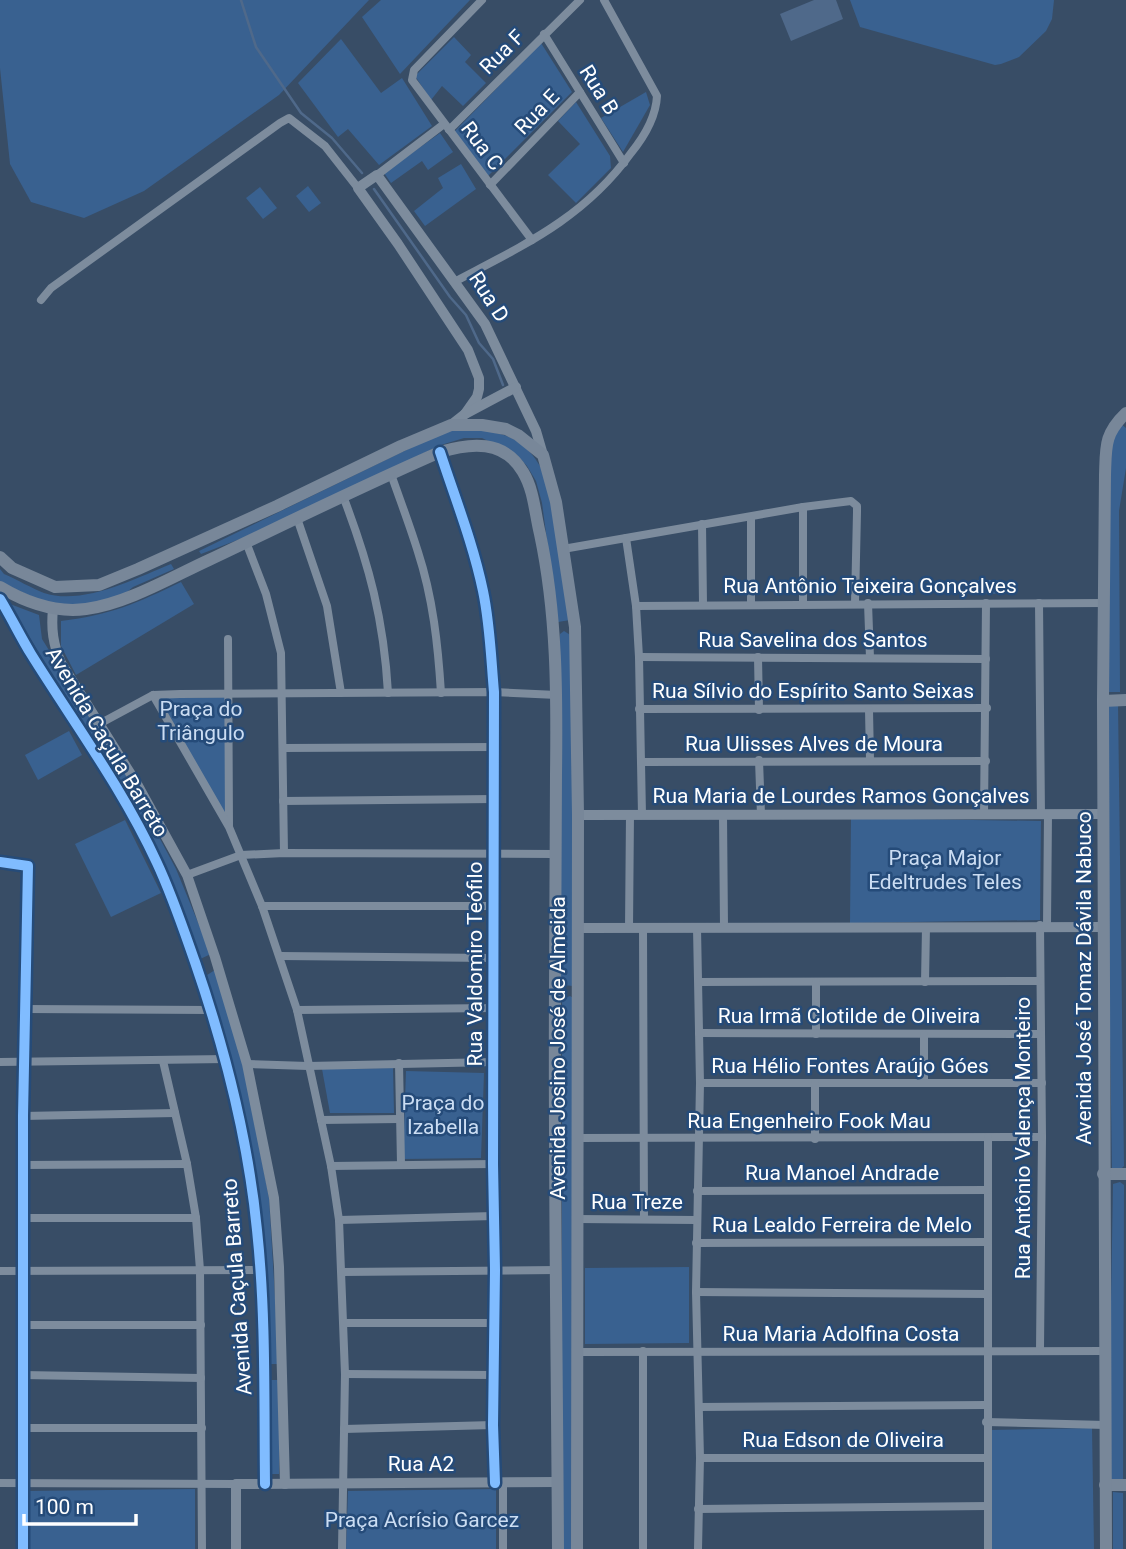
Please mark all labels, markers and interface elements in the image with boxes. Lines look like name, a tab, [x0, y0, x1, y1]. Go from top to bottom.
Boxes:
street label: Rua F	[475, 25, 529, 79]
street label: Rua B	[574, 61, 624, 119]
street label: Rua E	[510, 85, 564, 139]
street label: Rua C	[456, 117, 508, 175]
street label: Rua D	[464, 267, 514, 327]
street label: Rua Antônio Teixeira Gonçalves	[723, 574, 1017, 598]
street label: Rua Savelina dos Santos	[698, 628, 928, 652]
street label: Avenida Caçula Barreto	[41, 643, 173, 841]
street label: Rua Sílvio do Espírito Santo Seixas	[652, 679, 974, 703]
park label: Praça do Triângulo	[157, 697, 245, 745]
street label: Rua Ulisses Alves de Moura	[685, 732, 943, 756]
street label: Rua Maria de Lourdes Ramos Gonçalves	[653, 784, 1029, 808]
street label: Avenida José Tomaz Dávila Nabuco	[1072, 811, 1096, 1145]
park label: Praça Major Edeltrudes Teles	[868, 846, 1022, 894]
street label: Rua Valdomiro Teófilo	[463, 862, 487, 1066]
street label: Avenida Josino José de Almeida	[546, 896, 570, 1200]
street label: Rua Antônio Valença Monteiro	[1011, 997, 1035, 1279]
street label: Rua Irmã Clotilde de Oliveira	[718, 1004, 980, 1028]
street label: Rua Hélio Fontes Araújo Góes	[711, 1054, 989, 1078]
park label: Praça do Izabella	[402, 1091, 484, 1139]
street label: Rua Engenheiro Fook Mau	[687, 1109, 931, 1133]
street label: Rua Manoel Andrade	[745, 1161, 939, 1185]
street label: Avenida Caçula Barreto	[217, 1178, 257, 1396]
street label: Rua Treze	[591, 1190, 683, 1214]
street label: Rua Lealdo Ferreira de Melo	[712, 1213, 972, 1237]
street label: Rua Maria Adolfina Costa	[722, 1322, 960, 1346]
street label: Rua Edson de Oliveira	[742, 1428, 944, 1452]
street label: Rua A2	[388, 1452, 455, 1476]
scale bar	[24, 1482, 136, 1526]
text: 100 m	[35, 1495, 94, 1519]
park label: Praça Acrísio Garcez	[325, 1508, 519, 1532]

